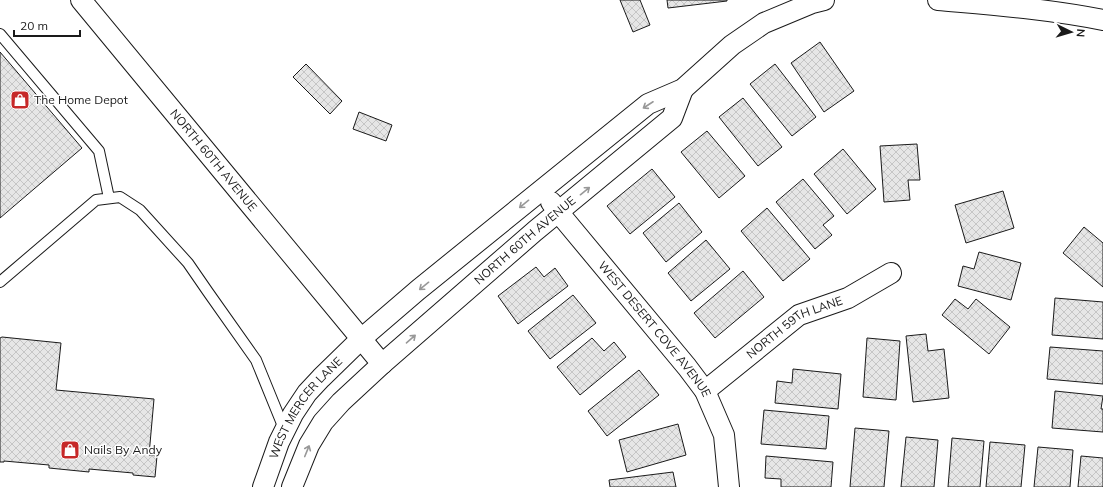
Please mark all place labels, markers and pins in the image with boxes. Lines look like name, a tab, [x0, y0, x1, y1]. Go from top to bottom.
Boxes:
shop icon: The Home Depot	[9, 89, 31, 111]
place label: The Home Depot	[34, 92, 128, 107]
shop icon: Nails By Andy	[59, 439, 81, 461]
place label: Nails By Andy	[84, 442, 163, 457]

